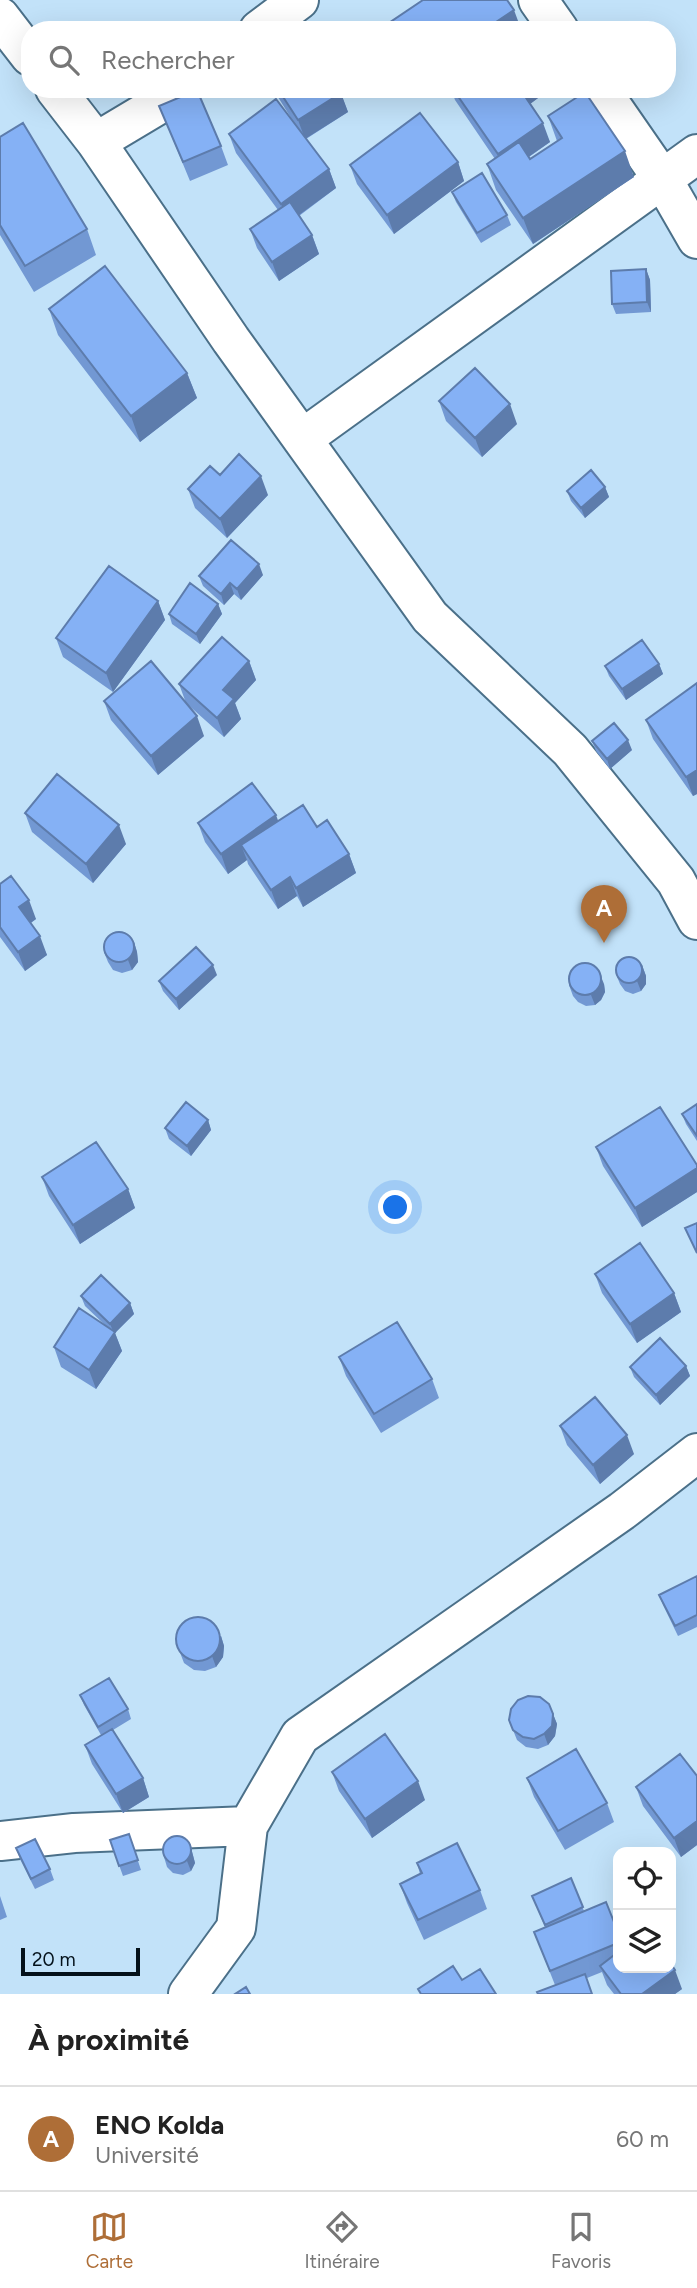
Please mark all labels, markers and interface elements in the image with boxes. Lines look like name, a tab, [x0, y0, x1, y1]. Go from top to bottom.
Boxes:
search box	[21, 21, 676, 98]
icon: search	[45, 41, 83, 79]
text: Rechercher	[101, 44, 235, 76]
pin: A	[581, 885, 627, 943]
your location	[378, 1190, 412, 1224]
map controls	[613, 1847, 676, 1973]
button: locate	[613, 1847, 676, 1910]
button: layers	[613, 1910, 676, 1973]
scale bar	[21, 1945, 140, 1977]
text: 20 m	[32, 1948, 76, 1971]
text: À proximité	[28, 2021, 189, 2058]
text: ENO Kolda	[95, 2109, 224, 2141]
text: A	[43, 2125, 59, 2153]
text: 60 m	[616, 2125, 669, 2153]
text: Université	[95, 2141, 199, 2169]
tab: Carte	[86, 2208, 133, 2273]
tab: Itinéraire	[305, 2208, 380, 2273]
tab: Favoris	[551, 2208, 611, 2273]

